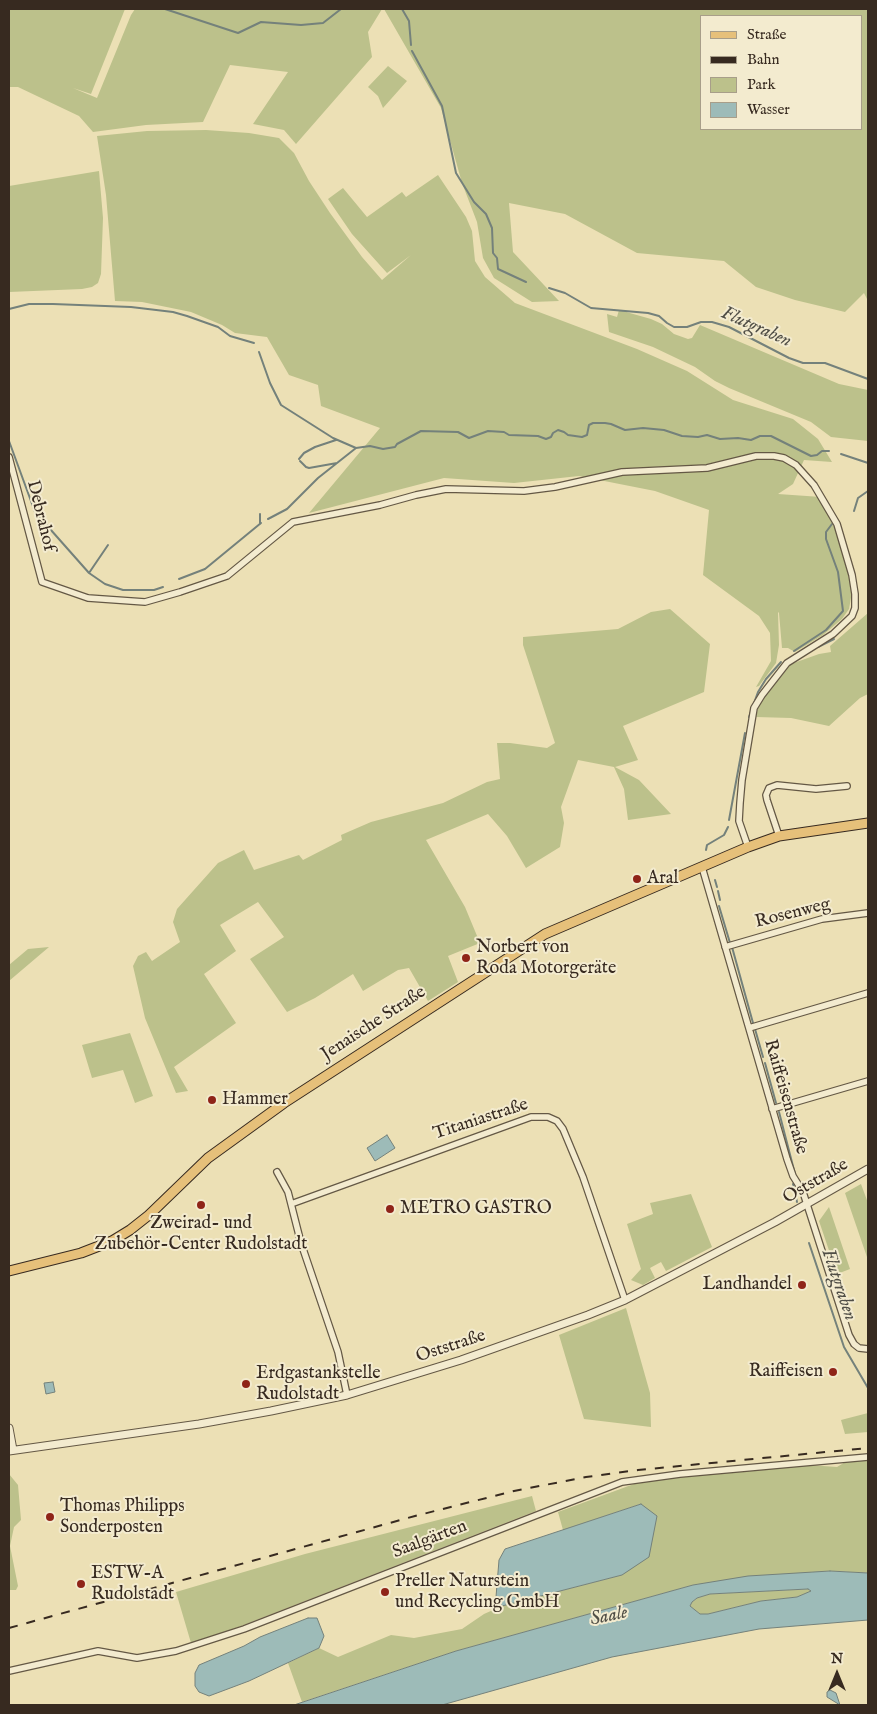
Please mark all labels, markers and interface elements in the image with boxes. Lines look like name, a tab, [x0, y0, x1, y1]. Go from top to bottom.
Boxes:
legend	[700, 15, 862, 130]
text: Straße	[747, 25, 786, 44]
text: Bahn	[747, 50, 779, 69]
text: Park	[747, 75, 776, 94]
text: Wasser	[747, 100, 790, 119]
water label: Flutgraben	[717, 302, 795, 354]
street label: Debrahof	[21, 478, 59, 554]
place label: Aral	[647, 868, 678, 890]
marker: Aral	[631, 873, 643, 885]
street label: Rosenweg	[753, 894, 833, 934]
place label: Norbert von Roda Motorgeräte	[476, 937, 616, 980]
marker: Norbert von Roda Motorgeräte	[460, 952, 472, 964]
street label: Jenaische Straße	[318, 982, 430, 1066]
street label: Raiffeisenstraße	[758, 1037, 812, 1157]
place label: Hammer	[222, 1089, 288, 1111]
marker: Hammer	[206, 1094, 218, 1106]
street label: Titaniastraße	[431, 1095, 531, 1145]
street label: Oststraße	[779, 1155, 853, 1209]
place label: METRO GASTRO	[400, 1198, 552, 1220]
marker: Zweirad- und Zubehör-Center Rudolstadt	[195, 1199, 207, 1211]
marker: METRO GASTRO	[384, 1203, 396, 1215]
place label: Zweirad- und Zubehör-Center Rudolstadt	[95, 1213, 307, 1256]
water label: Flutgraben	[815, 1246, 861, 1324]
place label: Landhandel	[703, 1274, 792, 1296]
marker: Landhandel	[796, 1279, 808, 1291]
street label: Oststraße	[413, 1326, 489, 1368]
place label: Raiffeisen	[749, 1361, 823, 1383]
place label: Erdgastankstelle Rudolstadt	[256, 1363, 381, 1406]
marker: Raiffeisen	[827, 1366, 839, 1378]
marker: Erdgastankstelle Rudolstadt	[240, 1378, 252, 1390]
place label: Thomas Philipps Sonderposten	[60, 1496, 185, 1538]
marker: Thomas Philipps Sonderposten	[44, 1511, 56, 1523]
street label: Saalgärten	[390, 1516, 470, 1564]
place label: ESTW-A Rudolstadt	[91, 1563, 174, 1606]
place label: Preller Naturstein und Recycling GmbH	[395, 1571, 559, 1614]
marker: ESTW-A Rudolstadt	[75, 1578, 87, 1590]
marker: Preller Naturstein und Recycling GmbH	[379, 1586, 391, 1598]
water label: Saale	[588, 1602, 630, 1632]
north arrow	[812, 1649, 862, 1699]
text: N	[831, 1650, 843, 1668]

